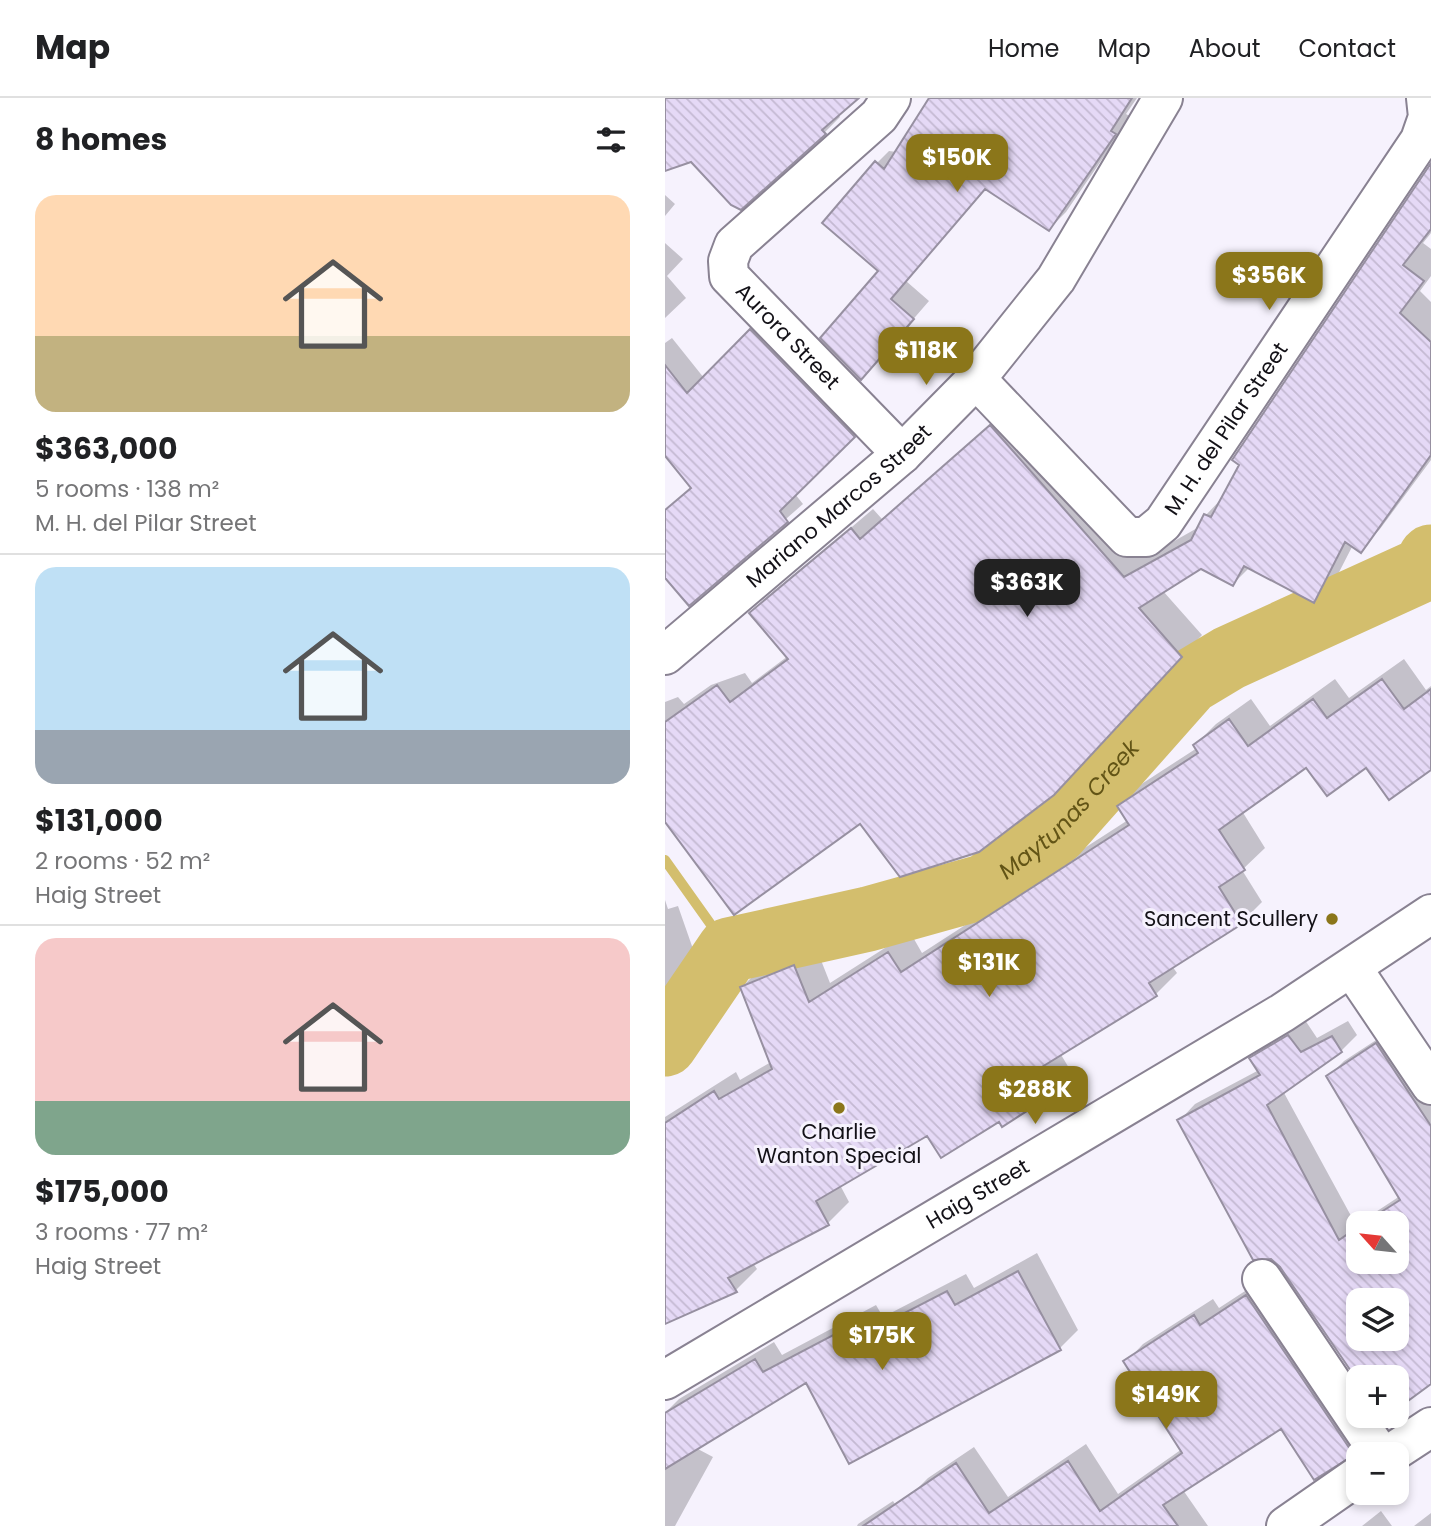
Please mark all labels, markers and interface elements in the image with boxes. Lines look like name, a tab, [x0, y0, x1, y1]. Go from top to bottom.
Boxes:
text: Map	[35, 24, 110, 71]
text: Home	[988, 32, 1060, 65]
text: Map	[1098, 32, 1151, 65]
text: About	[1189, 32, 1260, 65]
text: Contact	[1298, 32, 1396, 65]
text: 8 homes	[35, 118, 167, 161]
icon: filters	[592, 121, 630, 159]
pin: $150K	[908, 134, 1006, 194]
text: $150K	[922, 141, 992, 173]
icon: home	[270, 241, 396, 367]
pin: $356K	[1220, 252, 1318, 312]
text: $356K	[1232, 259, 1306, 291]
street label: Aurora Street	[729, 276, 847, 396]
pin: $118K	[877, 328, 975, 387]
text: $118K	[894, 334, 958, 366]
street label: M. H. del Pilar Street	[1157, 336, 1294, 521]
street label: Mariano Marcos Street	[740, 417, 938, 594]
text: $363,000	[35, 427, 177, 470]
text: 5 rooms · 138 m²	[35, 473, 219, 505]
text: M. H. del Pilar Street	[35, 507, 257, 539]
pin: $363K	[978, 560, 1076, 619]
text: $363K	[990, 566, 1064, 598]
icon: home	[270, 613, 396, 739]
water label: Maytunas Creek	[992, 732, 1147, 887]
text: $131,000	[35, 799, 163, 842]
text: 2 rooms · 52 m²	[35, 845, 210, 877]
text: Haig Street	[35, 879, 161, 911]
place label: Sancent Scullery	[1144, 904, 1318, 933]
marker: Sancent Scullery	[1324, 911, 1340, 927]
pin: $131K	[940, 940, 1038, 999]
text: $131K	[958, 946, 1020, 978]
icon: home	[270, 984, 396, 1110]
pin: $288K	[986, 1066, 1084, 1126]
text: $288K	[998, 1073, 1072, 1105]
marker: Charlie Wanton Special	[831, 1100, 847, 1116]
place label: Charlie Wanton Special	[756, 1117, 922, 1170]
street label: Haig Street	[921, 1152, 1035, 1235]
text: $175,000	[35, 1170, 169, 1213]
north arrow	[1346, 1211, 1409, 1274]
map controls	[1346, 1211, 1409, 1505]
text: 3 rooms · 77 m²	[35, 1216, 208, 1248]
text: Haig Street	[35, 1250, 161, 1282]
button: layers	[1346, 1288, 1409, 1351]
pin: $175K	[833, 1312, 931, 1372]
text: $175K	[848, 1319, 916, 1351]
button: +	[1346, 1365, 1409, 1428]
pin: $149K	[1117, 1372, 1215, 1431]
text: $149K	[1131, 1378, 1201, 1410]
button: −	[1346, 1442, 1409, 1505]

